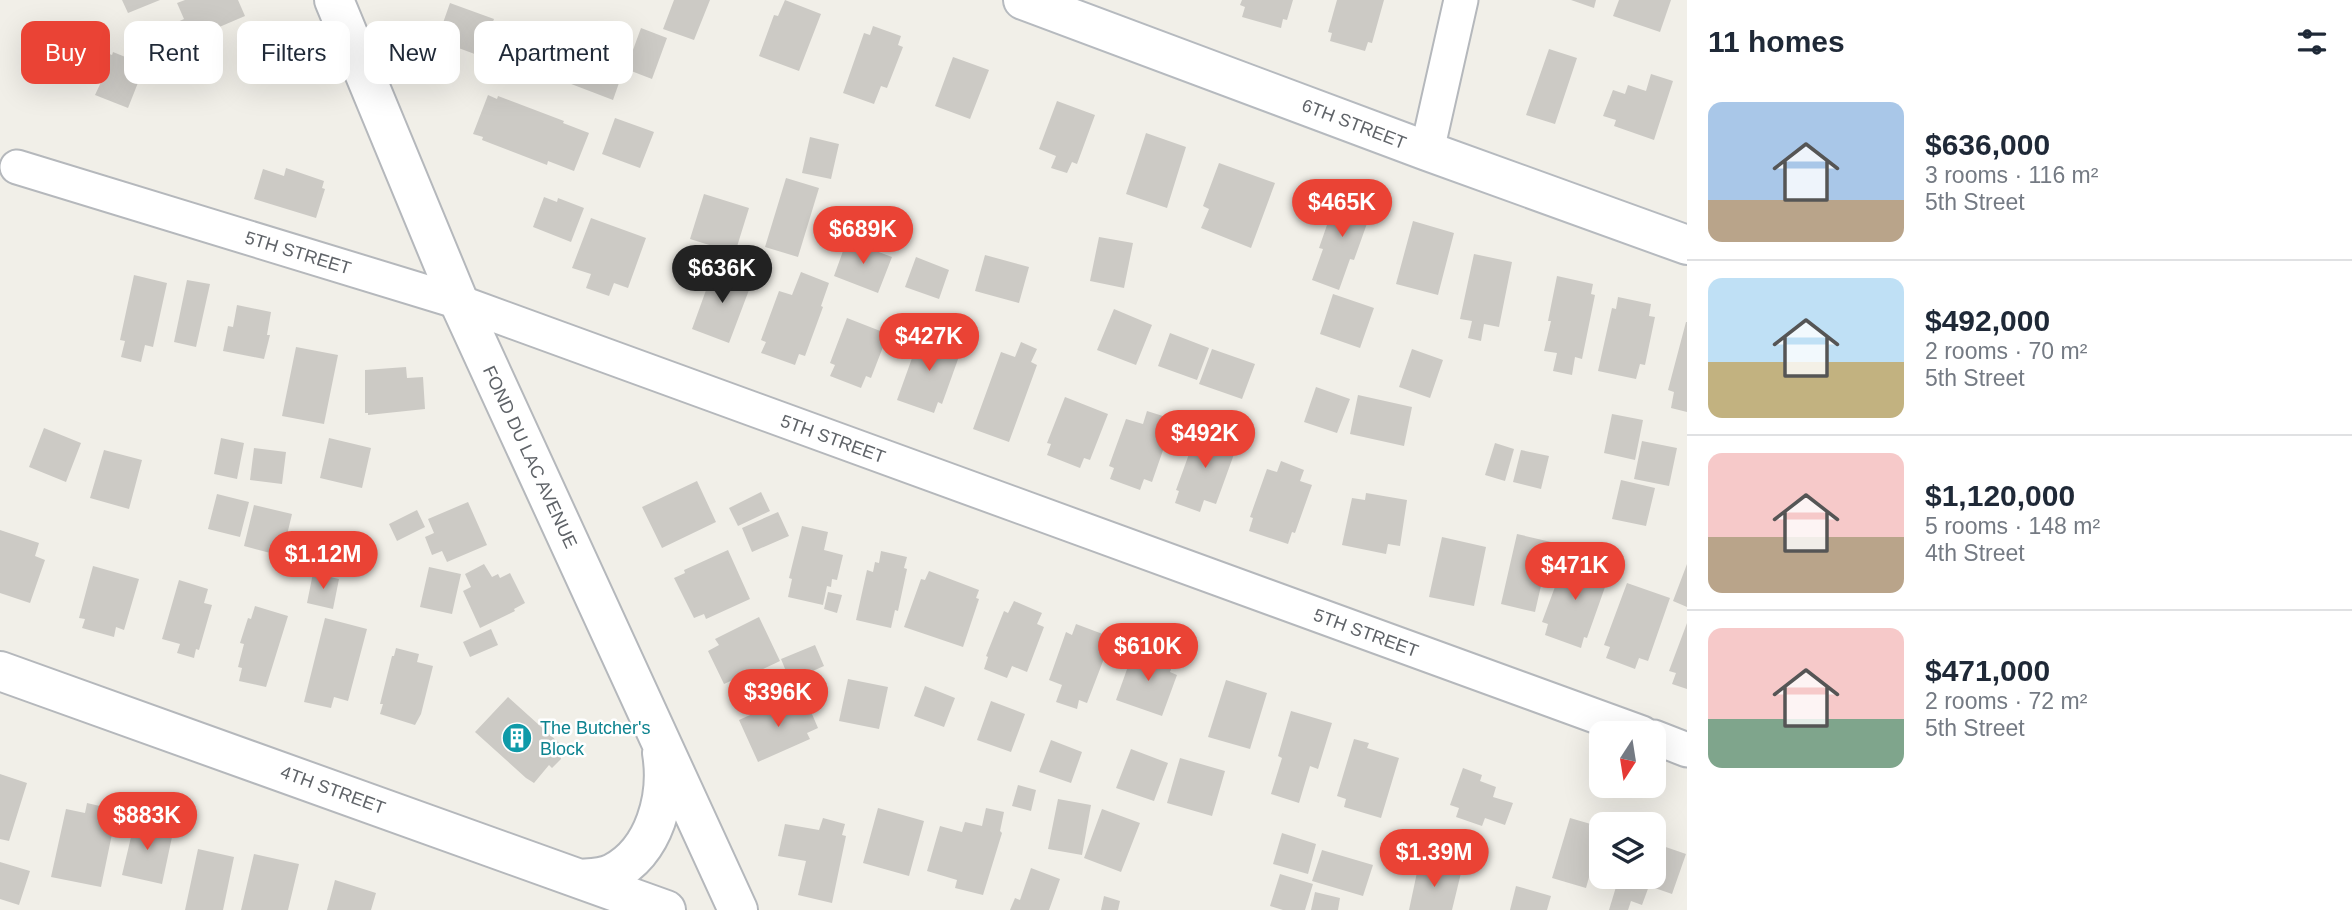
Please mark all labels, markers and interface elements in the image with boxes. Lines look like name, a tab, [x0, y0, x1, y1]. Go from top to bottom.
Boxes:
chip: Buy	[21, 21, 110, 84]
chip: Rent	[124, 21, 223, 84]
chip: Filters	[237, 21, 350, 84]
chip: New	[364, 21, 460, 84]
chip: Apartment	[474, 21, 633, 84]
icon: filters	[2293, 23, 2331, 61]
text: 11 homes	[1708, 25, 1845, 58]
street label: 6TH STREET	[1299, 95, 1409, 153]
text: $636,000	[1925, 128, 2050, 161]
icon: home	[1764, 130, 1848, 214]
text: 3 rooms · 116 m²	[1925, 162, 2098, 188]
pin: $465K	[1293, 180, 1391, 239]
text: $465K	[1308, 189, 1376, 215]
text: 5th Street	[1925, 189, 2025, 215]
pin: $689K	[814, 206, 912, 266]
text: $689K	[829, 216, 897, 242]
street label: 5TH STREET	[242, 227, 354, 279]
pin: $636K	[673, 246, 771, 305]
text: $636K	[688, 255, 756, 281]
text: $492,000	[1925, 304, 2050, 337]
icon: home	[1764, 306, 1848, 390]
pin: $427K	[880, 314, 978, 373]
text: $427K	[895, 323, 963, 349]
text: 2 rooms · 70 m²	[1925, 338, 2087, 364]
street label: FOND DU LAC AVENUE	[479, 363, 581, 551]
text: 5th Street	[1925, 365, 2025, 391]
pin: $492K	[1156, 410, 1254, 470]
street label: 5TH STREET	[778, 411, 888, 467]
text: $492K	[1171, 420, 1239, 446]
text: $1,120,000	[1925, 479, 2075, 512]
icon: home	[1764, 481, 1848, 565]
text: 5 rooms · 148 m²	[1925, 513, 2100, 539]
pin: $1.12M	[266, 532, 380, 591]
text: 4th Street	[1925, 540, 2025, 566]
text: $1.12M	[285, 541, 361, 567]
pin: $471K	[1526, 542, 1624, 602]
text: $471K	[1541, 552, 1609, 578]
street label: 5TH STREET	[1311, 605, 1421, 661]
pin: $610K	[1099, 624, 1197, 683]
text: $610K	[1114, 633, 1182, 659]
text: $471,000	[1925, 654, 2050, 687]
icon: home	[1764, 656, 1848, 740]
pin: $396K	[729, 670, 827, 729]
text: $396K	[744, 679, 812, 705]
text: 2 rooms · 72 m²	[1925, 688, 2087, 714]
text: 5th Street	[1925, 715, 2025, 741]
place label: The Butcher's Block	[540, 718, 651, 759]
building icon: The Butcher's Block	[500, 721, 534, 755]
north arrow	[1589, 721, 1666, 798]
map controls	[1589, 721, 1666, 889]
street label: 4TH STREET	[278, 762, 388, 818]
pin: $883K	[98, 792, 196, 852]
text: $883K	[113, 802, 181, 828]
button: layers	[1589, 812, 1666, 889]
pin: $1.39M	[1377, 830, 1491, 889]
text: $1.39M	[1396, 839, 1472, 865]

